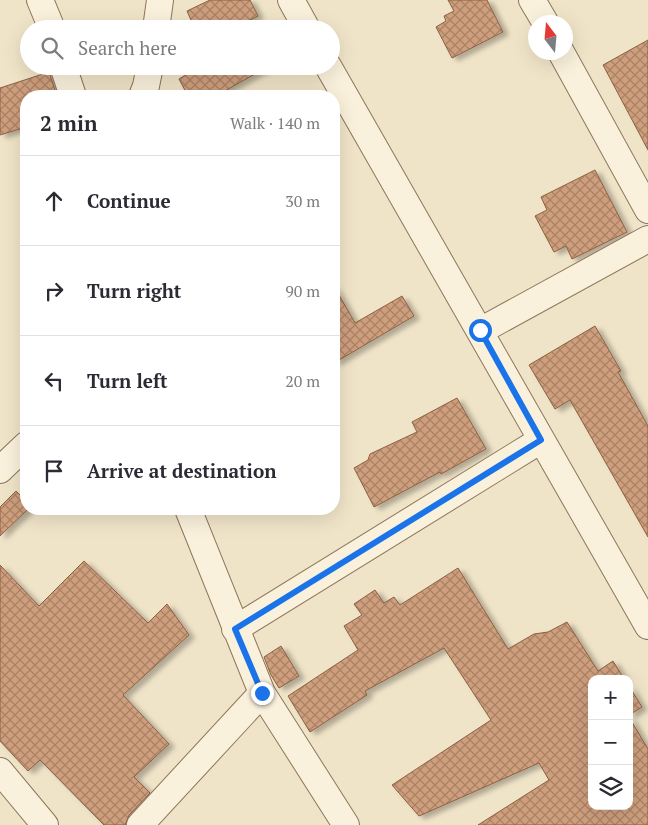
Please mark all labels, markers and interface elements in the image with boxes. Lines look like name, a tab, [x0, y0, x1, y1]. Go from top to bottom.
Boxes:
north arrow	[528, 15, 573, 60]
search box	[20, 20, 340, 75]
icon: search	[38, 34, 66, 62]
text: Search here	[78, 35, 177, 60]
text: 2 min	[40, 109, 97, 137]
text: Walk · 140 m	[230, 112, 320, 134]
icon: ahead	[40, 187, 68, 215]
text: Continue	[87, 188, 171, 213]
text: 30 m	[285, 190, 320, 212]
icon: right	[40, 277, 68, 305]
text: Turn right	[87, 278, 181, 303]
text: 90 m	[285, 280, 320, 302]
route start	[469, 319, 492, 342]
icon: left	[40, 367, 68, 395]
text: Turn left	[87, 368, 168, 393]
text: 20 m	[285, 370, 320, 392]
icon: arrive	[40, 457, 68, 485]
text: Arrive at destination	[87, 458, 276, 483]
map controls	[588, 675, 633, 810]
button: +	[588, 675, 633, 720]
route end	[251, 682, 274, 705]
button: −	[588, 720, 633, 765]
button: layers	[588, 765, 633, 810]

